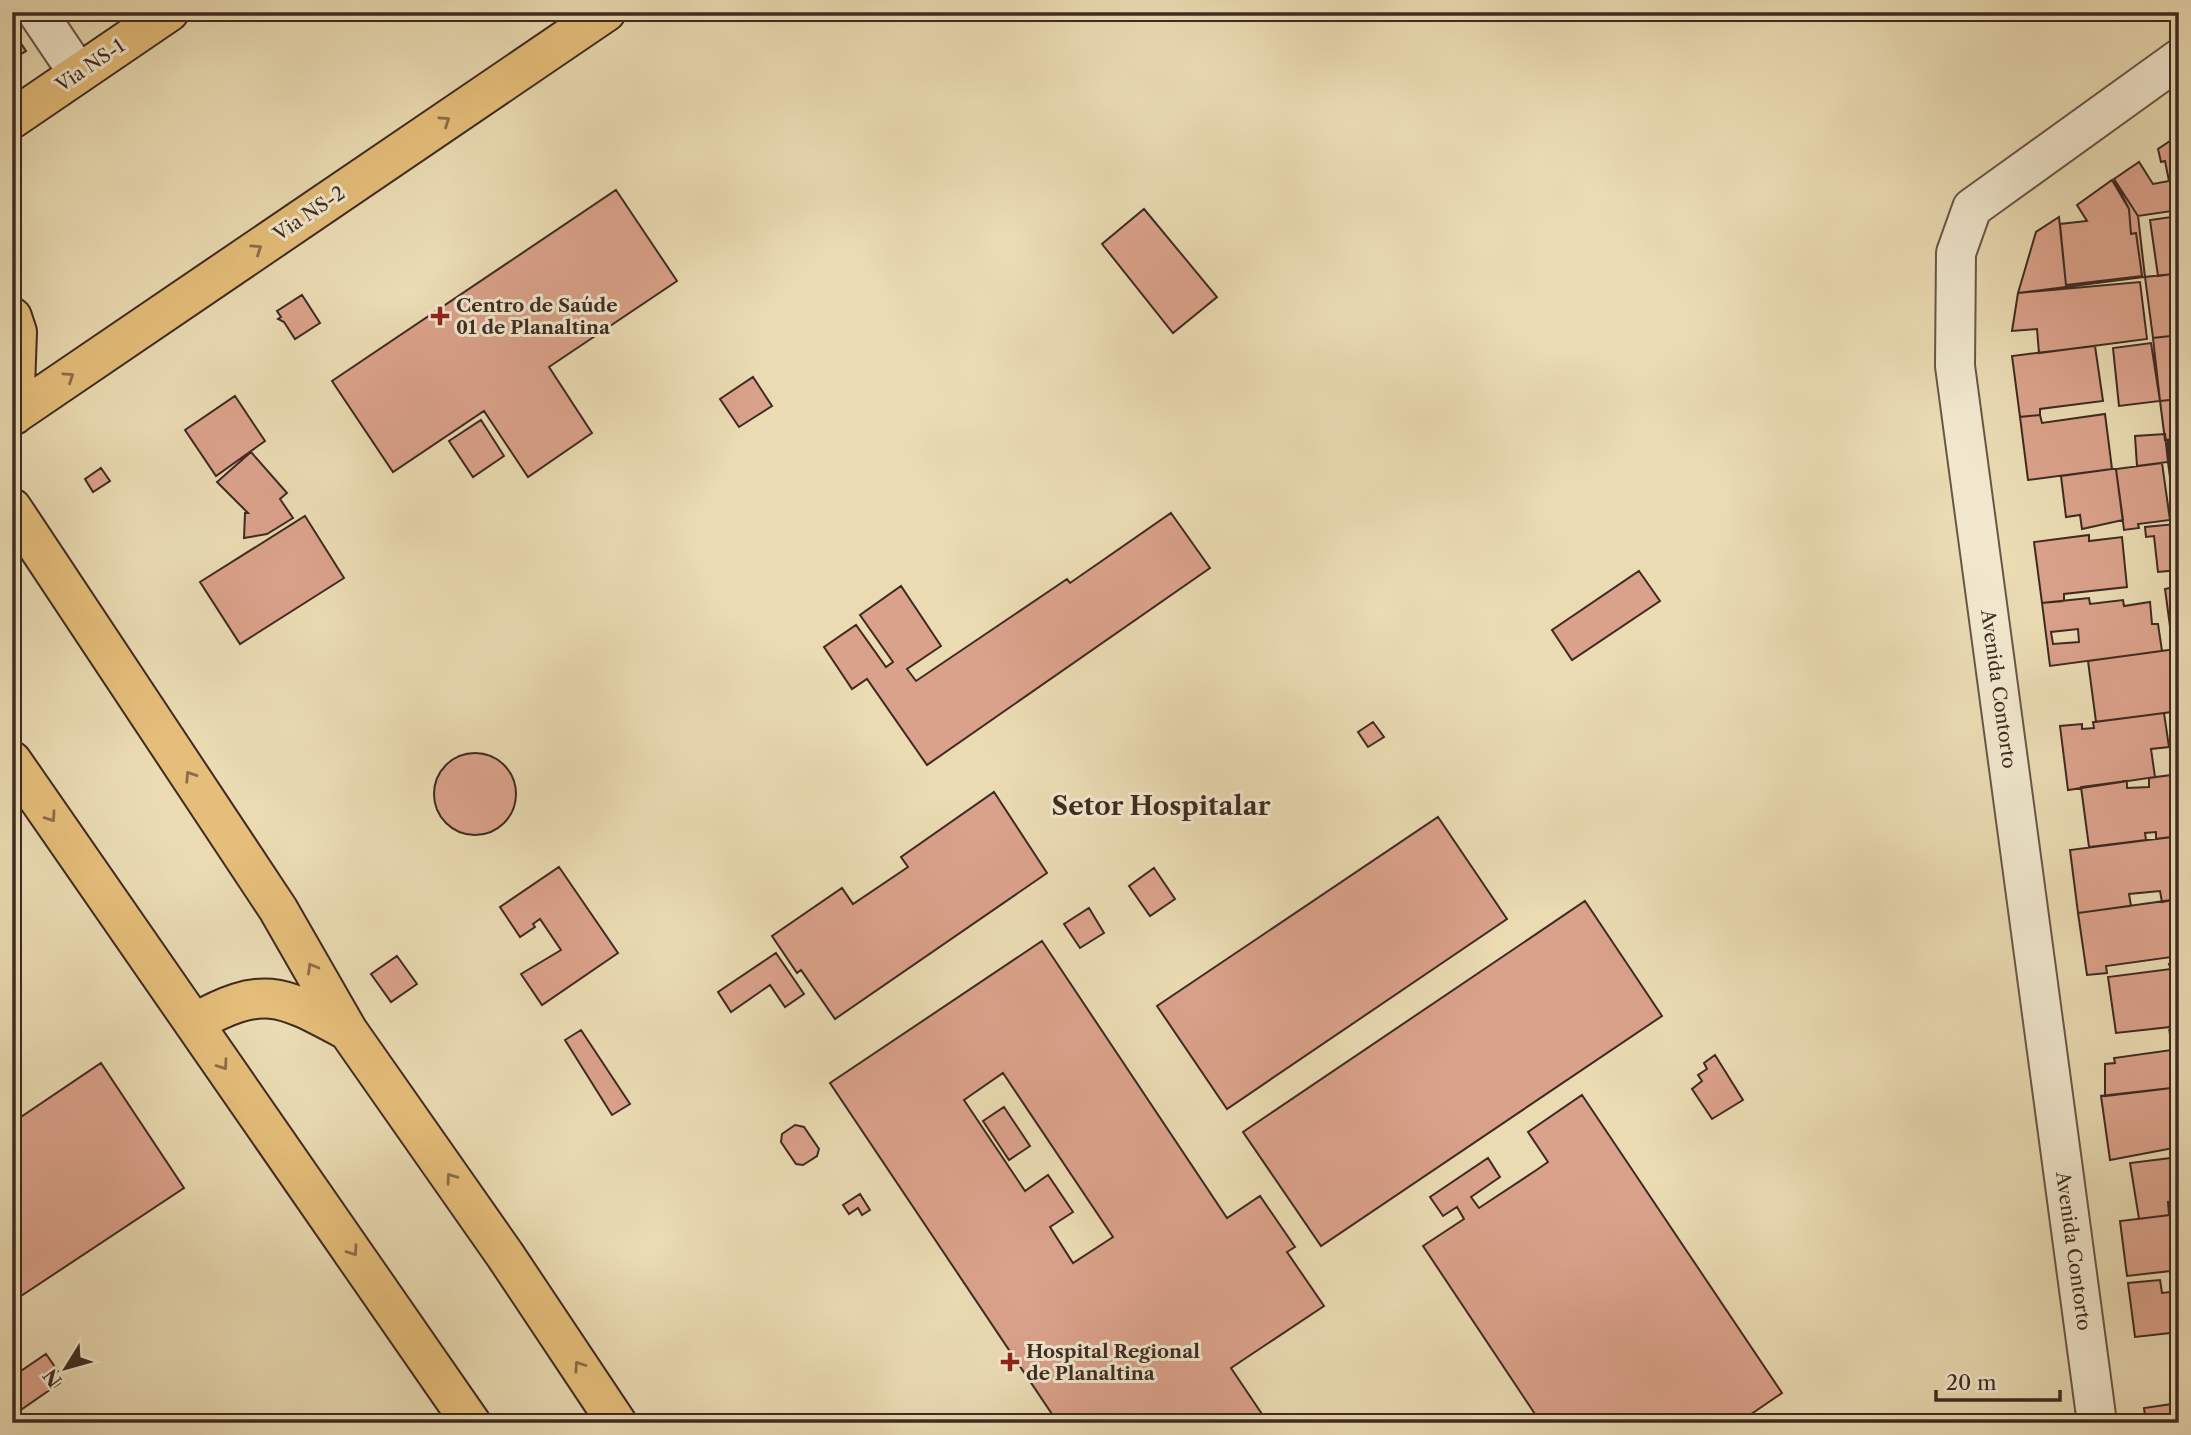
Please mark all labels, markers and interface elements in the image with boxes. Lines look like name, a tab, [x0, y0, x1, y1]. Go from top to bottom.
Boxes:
street label: Via NS-1	[51, 34, 129, 97]
one-way arrow	[437, 117, 450, 130]
street label: Via NS-2	[268, 181, 349, 246]
one-way arrow	[249, 245, 262, 257]
place label: Centro de Saúde 01 de Planaltina	[456, 294, 618, 339]
marker: Centro de Saúde 01 de Planaltina	[430, 306, 450, 326]
one-way arrow	[61, 373, 74, 385]
street label: Avenida Contorto	[1976, 607, 2021, 770]
one-way arrow	[185, 771, 198, 784]
district label: Setor Hospitalar	[1052, 790, 1271, 822]
one-way arrow	[43, 809, 55, 822]
one-way arrow	[307, 963, 320, 976]
one-way arrow	[215, 1057, 228, 1070]
street label: Avenida Contorto	[2051, 1169, 2096, 1332]
one-way arrow	[447, 1173, 459, 1186]
one-way arrow	[344, 1244, 357, 1257]
north arrow	[32, 1334, 102, 1404]
place label: Hospital Regional de Planaltina	[1026, 1340, 1200, 1385]
marker: Hospital Regional de Planaltina	[1000, 1352, 1020, 1372]
scale bar	[1936, 1358, 2060, 1402]
one-way arrow	[575, 1361, 588, 1374]
text: N	[39, 1364, 67, 1391]
text: 20 m	[1946, 1370, 1997, 1395]

